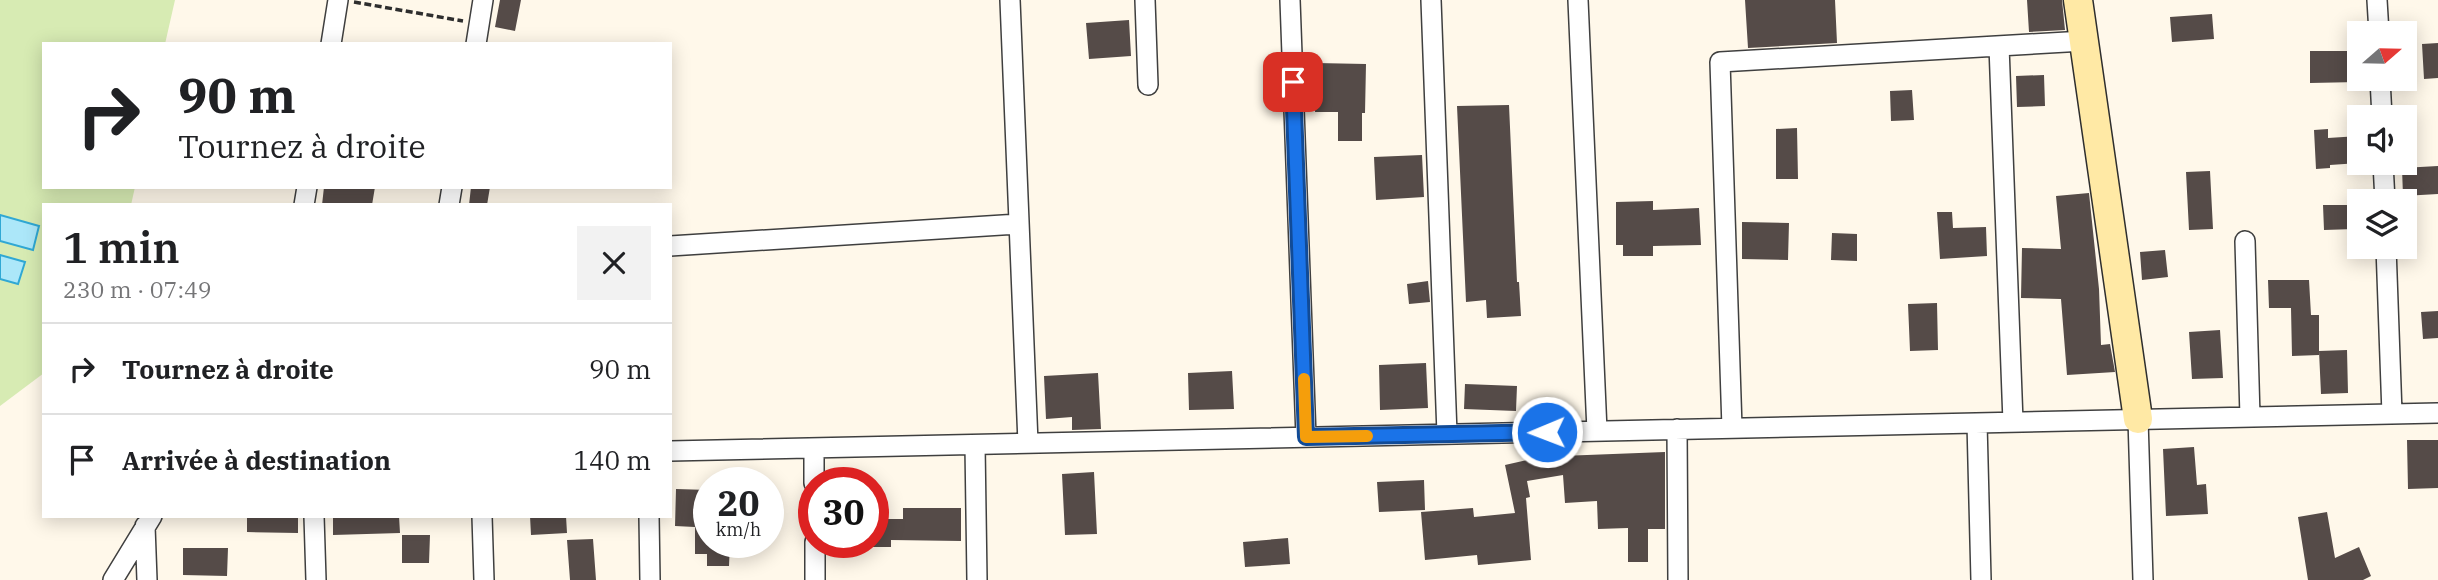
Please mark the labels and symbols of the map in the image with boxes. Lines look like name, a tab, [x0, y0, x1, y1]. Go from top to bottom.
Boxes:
north arrow	[2347, 21, 2417, 91]
pin	[1263, 52, 1323, 112]
position arrow	[1510, 395, 1584, 469]
speed limit sign: 30	[798, 467, 889, 558]

